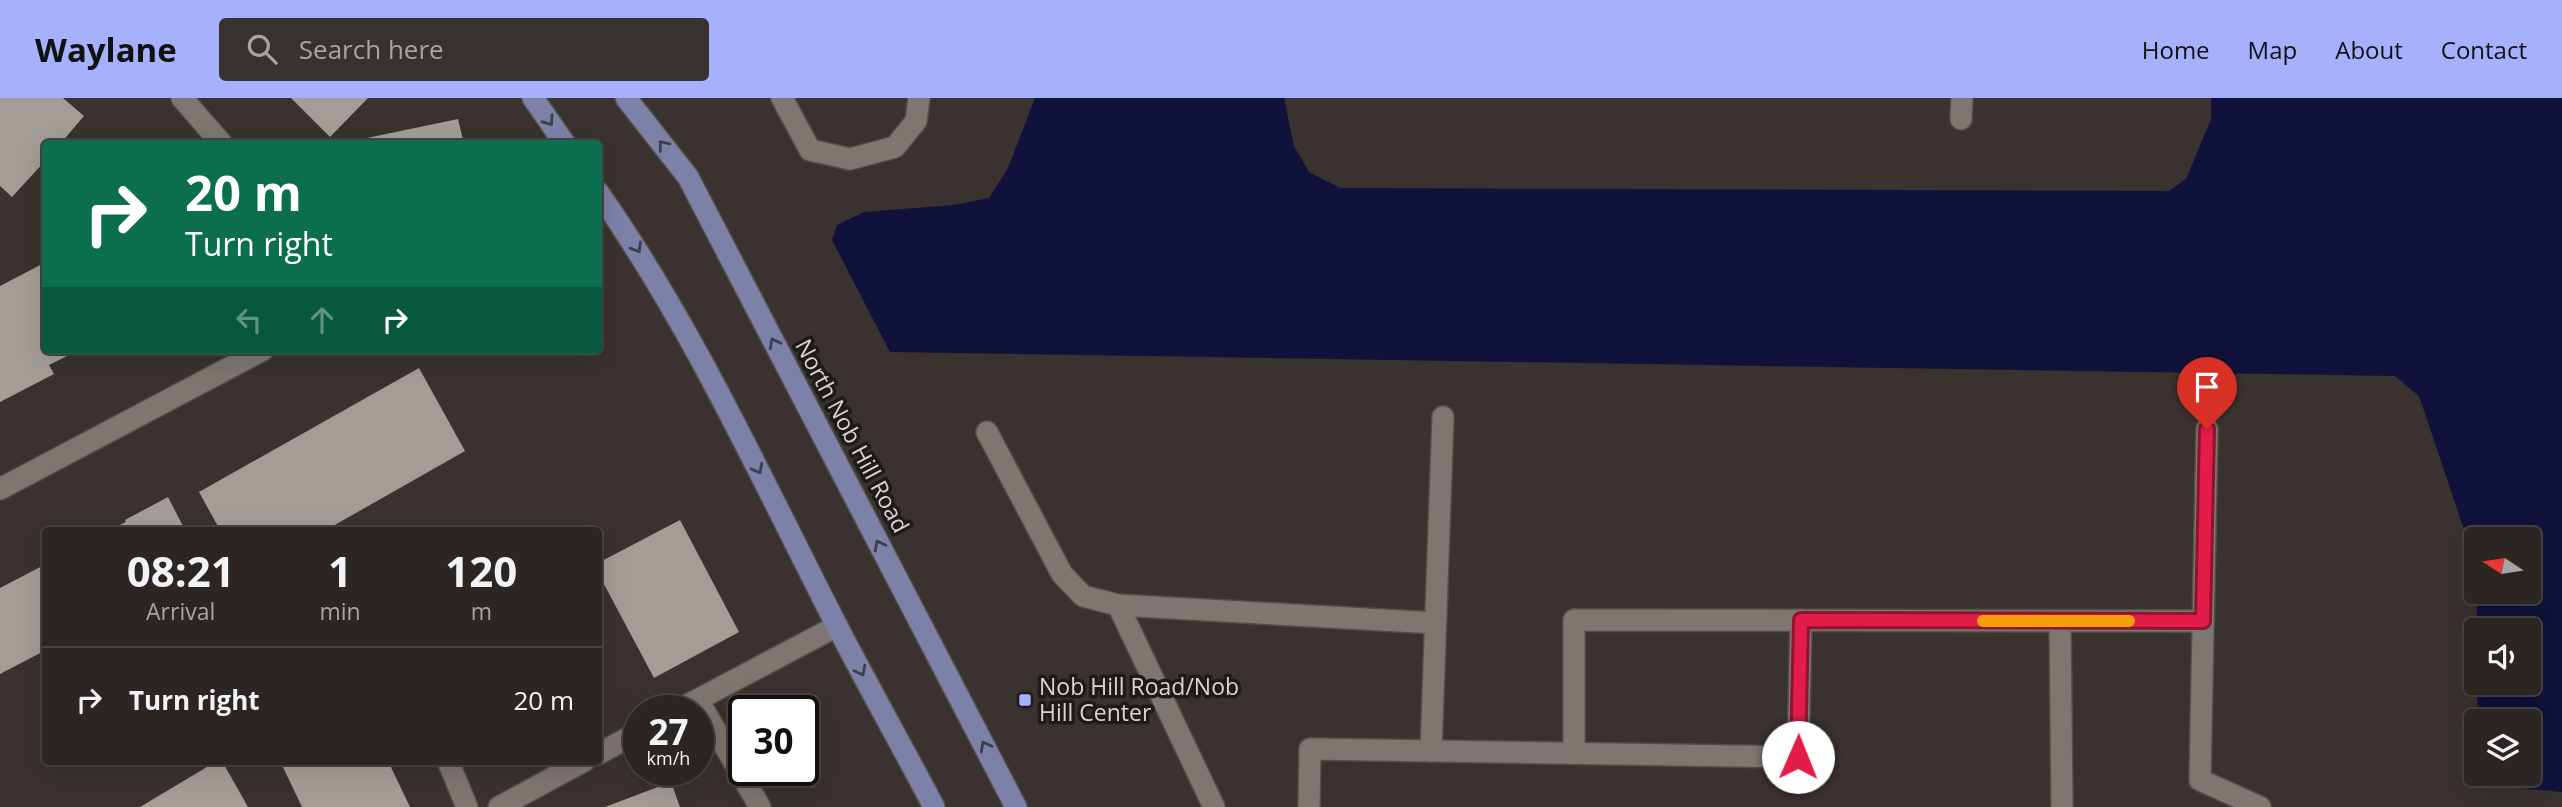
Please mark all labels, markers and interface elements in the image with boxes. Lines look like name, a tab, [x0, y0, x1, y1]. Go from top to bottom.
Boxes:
search box	[219, 18, 709, 81]
text: Waylane	[35, 27, 177, 72]
icon: search	[243, 30, 281, 68]
text: Search here	[299, 31, 444, 67]
text: Home	[2142, 33, 2210, 66]
text: Map	[2248, 33, 2297, 66]
text: About	[2335, 33, 2403, 66]
text: Contact	[2441, 33, 2527, 66]
one-way arrow	[541, 113, 553, 126]
one-way arrow	[658, 141, 671, 153]
text: 20 m	[185, 159, 302, 225]
icon: right	[70, 168, 161, 259]
text: Turn right	[185, 222, 333, 265]
one-way arrow	[629, 241, 642, 254]
icon: left	[230, 301, 268, 339]
icon: ahead	[303, 301, 341, 339]
icon: right	[376, 301, 414, 339]
street label: North Nob Hill Road	[788, 333, 918, 538]
one-way arrow	[769, 338, 782, 350]
pin	[2177, 357, 2237, 429]
icon: arrive	[2188, 368, 2226, 406]
one-way arrow	[750, 462, 764, 474]
north arrow	[2464, 527, 2541, 604]
map controls	[2464, 527, 2541, 786]
one-way arrow	[874, 540, 888, 552]
text: 08:21	[127, 542, 235, 599]
text: 1	[328, 542, 352, 599]
text: 120	[445, 542, 517, 599]
text: Arrival	[146, 595, 215, 627]
text: min	[319, 595, 361, 627]
text: m	[471, 595, 492, 627]
button: sound	[2464, 618, 2541, 695]
one-way arrow	[853, 664, 867, 677]
place label: Nob Hill Road/Nob Hill Center	[1039, 670, 1239, 728]
icon: right	[70, 681, 108, 719]
text: Turn right	[129, 682, 260, 718]
text: 20 m	[513, 682, 574, 718]
marker: Nob Hill Road/Nob Hill Center	[1017, 692, 1033, 708]
speed limit sign: 30	[728, 695, 819, 786]
text: 27	[648, 708, 689, 755]
button: layers	[2464, 709, 2541, 786]
position arrow	[1761, 720, 1835, 794]
one-way arrow	[979, 741, 993, 754]
text: km/h	[647, 746, 690, 770]

